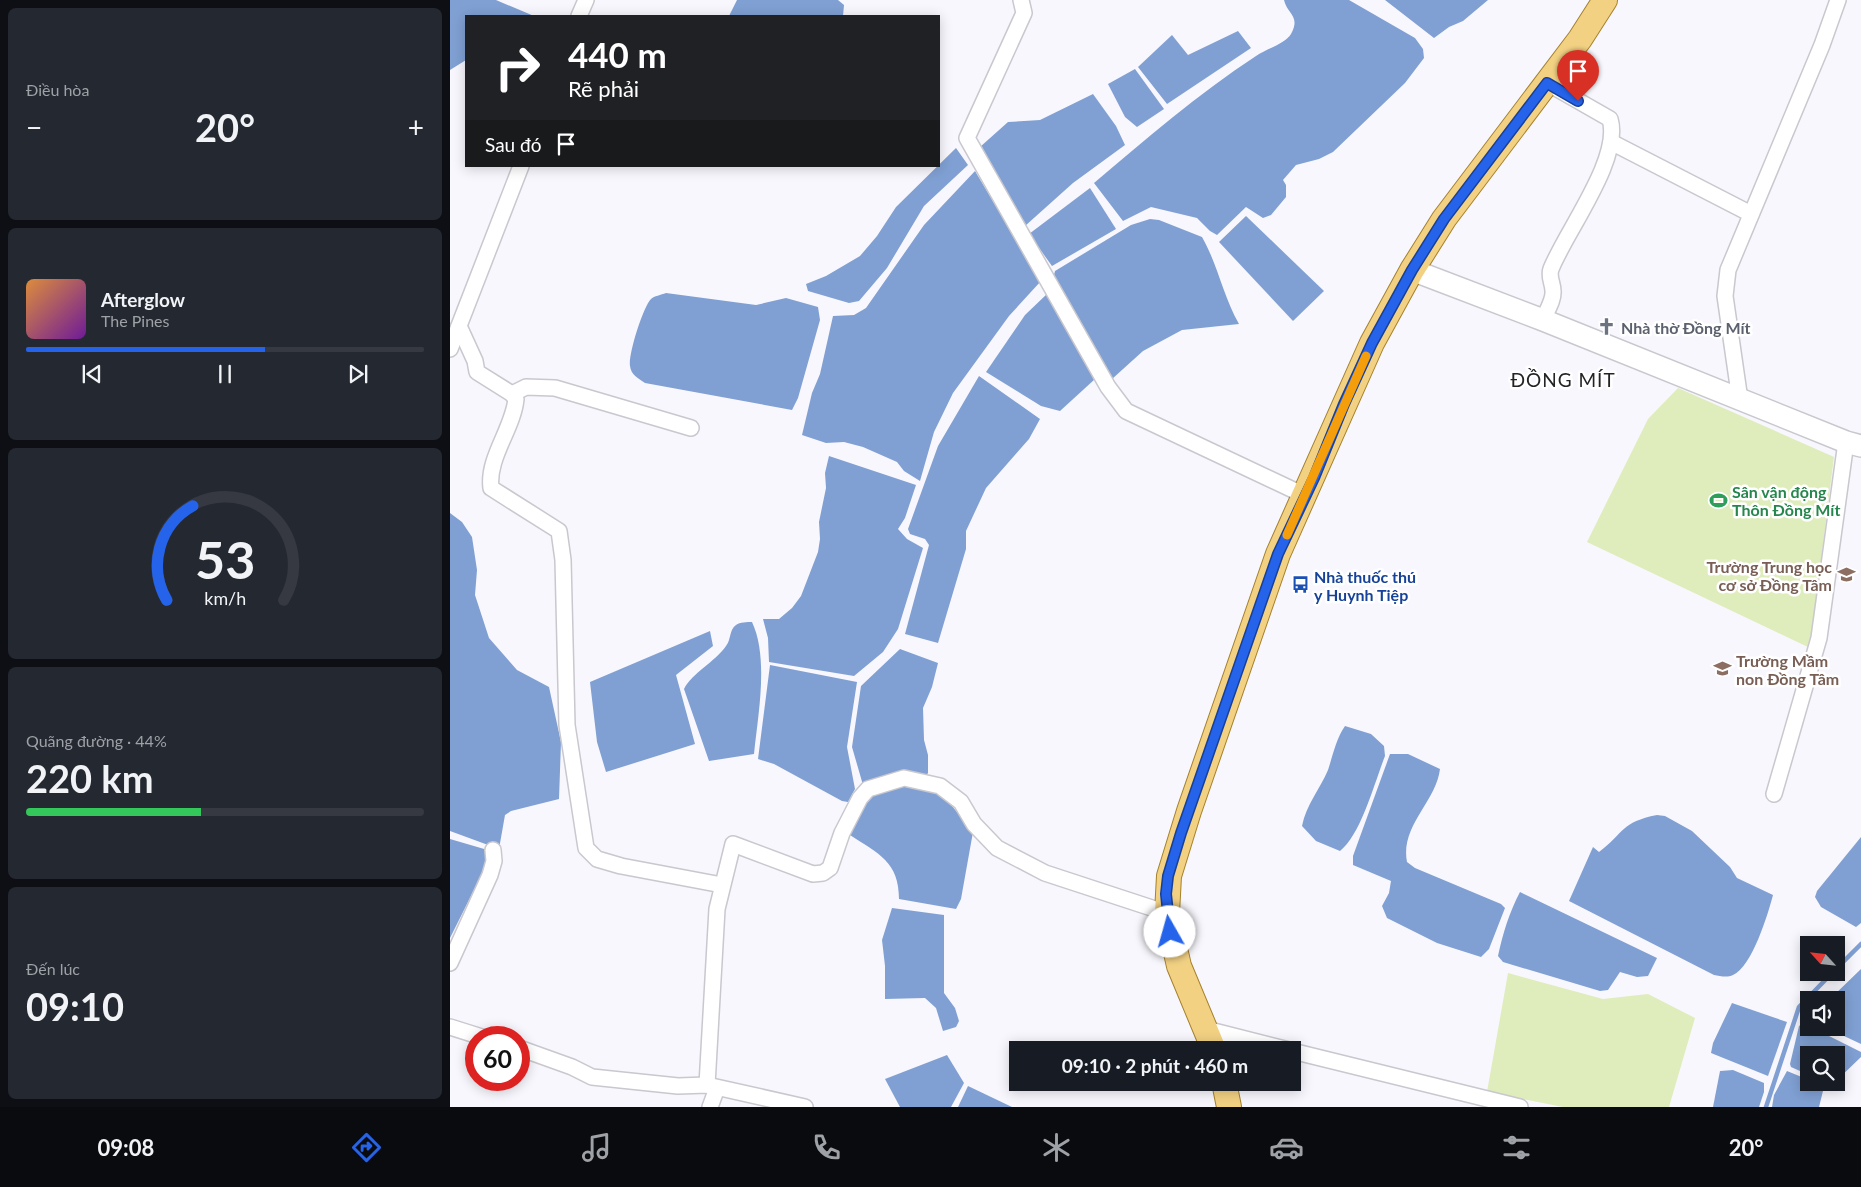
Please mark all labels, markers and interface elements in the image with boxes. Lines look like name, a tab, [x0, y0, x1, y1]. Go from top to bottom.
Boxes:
text: 440 m	[568, 33, 667, 75]
icon: right	[485, 35, 550, 100]
pin	[1557, 50, 1599, 101]
icon: arrive	[1564, 57, 1592, 85]
text: Rẽ phải	[568, 75, 639, 102]
text: Điều hòa	[26, 80, 89, 99]
text: 20°	[195, 104, 255, 150]
text: −	[26, 110, 42, 144]
text: +	[408, 110, 424, 144]
icon: arrive	[552, 130, 580, 158]
text: Sau đó	[485, 133, 542, 156]
text: Afterglow	[101, 288, 185, 311]
text: The Pines	[101, 311, 170, 330]
church icon: Nhà thờ Đồng Mít	[1597, 317, 1617, 337]
place label: Nhà thờ Đồng Mít	[1621, 318, 1750, 337]
icon: previous	[78, 360, 106, 388]
icon: pause	[211, 360, 239, 388]
icon: next	[344, 360, 372, 388]
district label: ĐỒNG MÍT	[1510, 368, 1616, 391]
place label: Sân vận động Thôn Đồng Mít	[1732, 482, 1840, 519]
sports icon: Sân vận động Thôn Đồng Mít	[1708, 490, 1728, 510]
text: 53	[195, 528, 255, 590]
place label: Trường Trung học cơ sở Đồng Tâm	[1707, 557, 1832, 594]
school or university icon: Trường Trung học cơ sở Đồng Tâm	[1836, 565, 1856, 585]
place label: Nhà thuốc thú y Huynh Tiệp	[1314, 567, 1416, 604]
bus stop icon: Nhà thuốc thú y Huynh Tiệp	[1290, 575, 1310, 595]
text: km/h	[204, 587, 246, 609]
place label: Trường Mầm non Đồng Tâm	[1736, 651, 1839, 688]
school or university icon: Trường Mầm non Đồng Tâm	[1712, 659, 1732, 679]
text: Quãng đường · 44%	[26, 731, 167, 750]
text: 220 km	[26, 755, 154, 801]
position arrow	[1143, 905, 1195, 957]
north arrow	[1800, 936, 1845, 981]
map controls	[1800, 936, 1845, 1091]
text: Đến lúc	[26, 959, 80, 978]
text: 09:10	[26, 983, 124, 1029]
button: sound	[1800, 991, 1845, 1036]
speed limit sign: 60	[465, 1026, 530, 1091]
button: search	[1800, 1046, 1845, 1091]
text: 09:10 · 2 phút · 460 m	[1062, 1054, 1248, 1077]
icon: directions	[349, 1130, 384, 1165]
icon: music	[579, 1130, 614, 1165]
icon: phone	[809, 1130, 844, 1165]
icon: climate	[1039, 1130, 1074, 1165]
icon: car	[1269, 1130, 1304, 1165]
icon: filters	[1499, 1130, 1534, 1165]
text: 09:08	[97, 1134, 154, 1161]
text: 20°	[1729, 1134, 1763, 1161]

